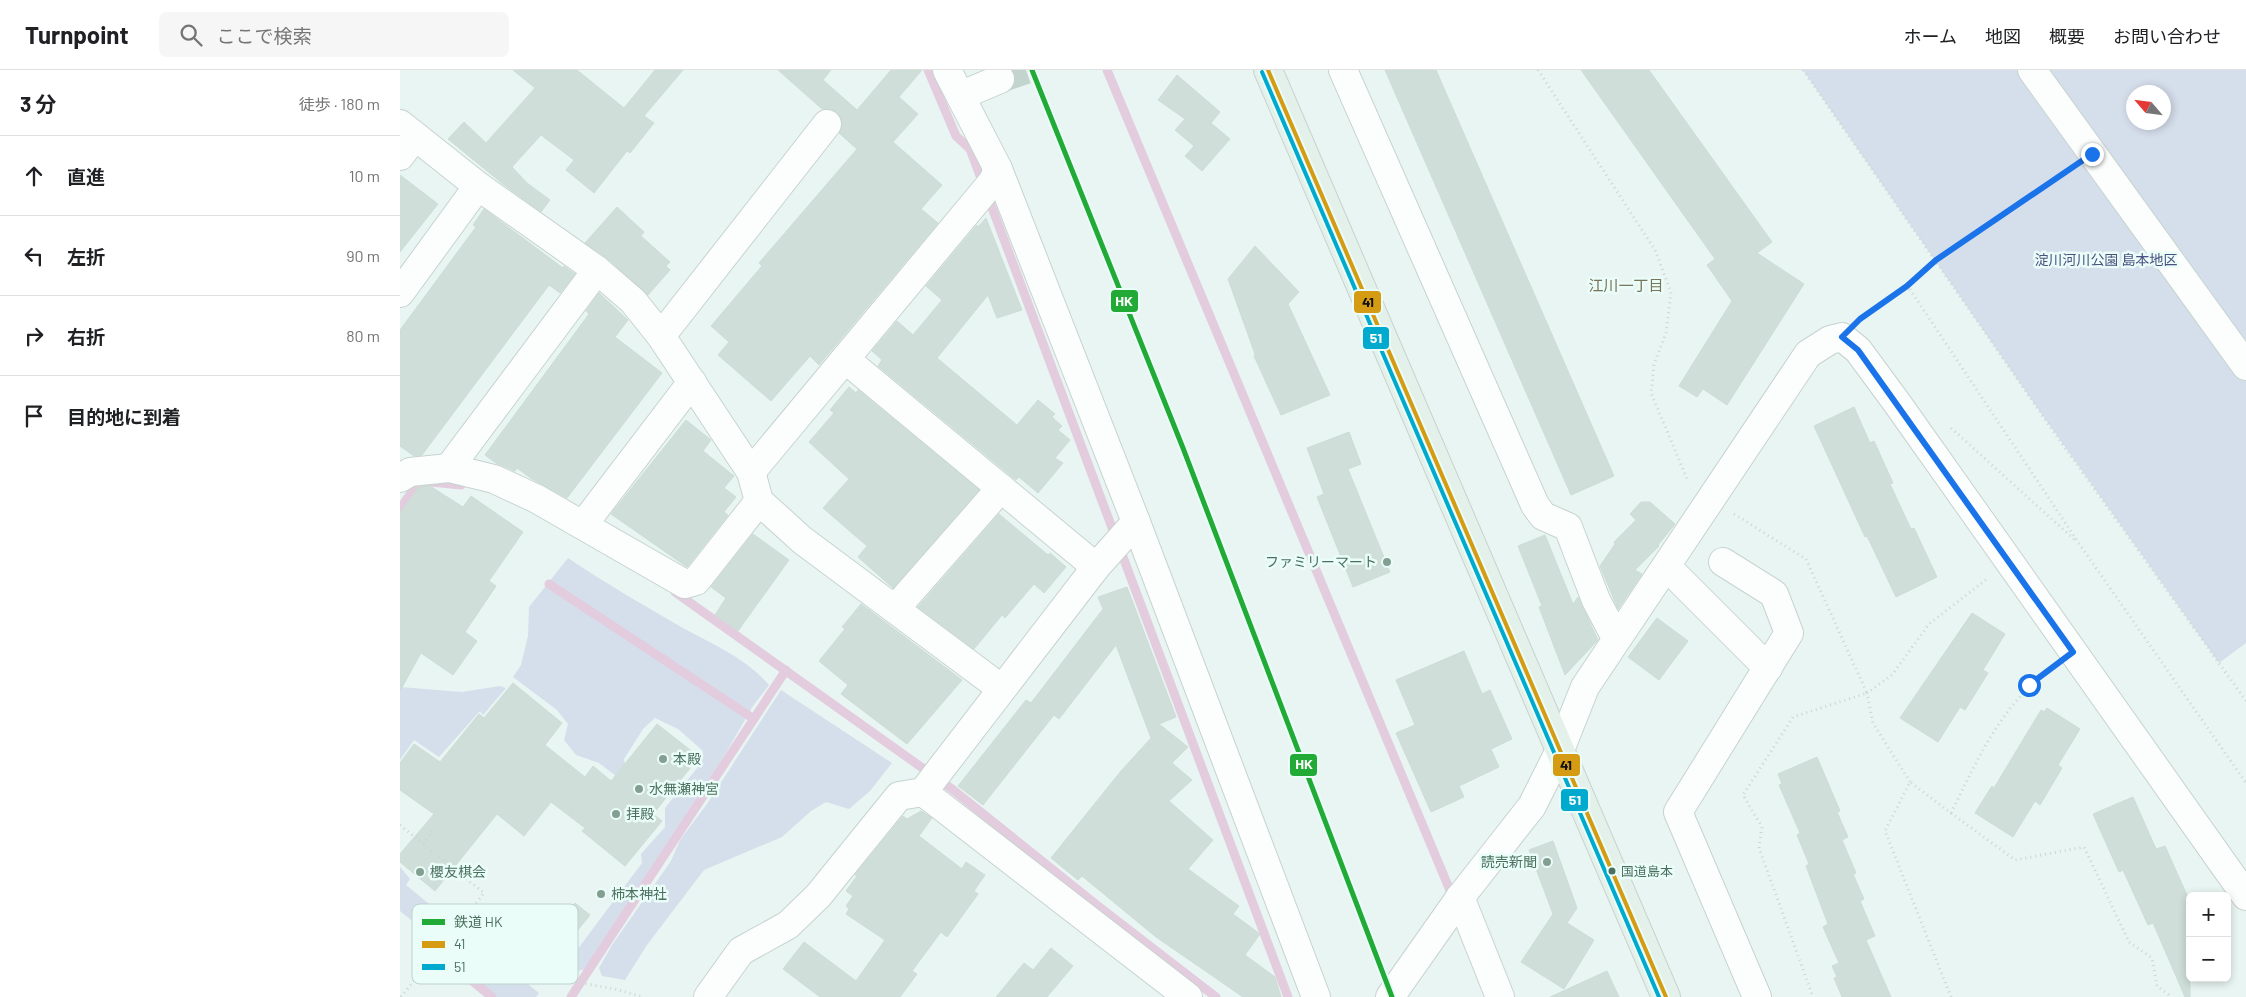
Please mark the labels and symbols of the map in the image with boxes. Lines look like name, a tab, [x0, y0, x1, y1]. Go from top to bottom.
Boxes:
north arrow	[2126, 85, 2171, 130]
route end	[2081, 143, 2104, 166]
park label: 淀川河川公園 島本地区	[2035, 251, 2177, 268]
district label: 江川一丁目	[1588, 276, 1664, 294]
line badge: HK	[1110, 289, 1139, 313]
line badge: 41	[1353, 290, 1382, 314]
text: HK	[1115, 292, 1133, 309]
text: 41	[1362, 293, 1374, 310]
line badge: 51	[1362, 326, 1390, 350]
text: 51	[1370, 329, 1382, 346]
place label: ファミリーマート	[1265, 553, 1377, 570]
marker: ファミリーマート	[1381, 556, 1393, 568]
route start	[2018, 674, 2041, 697]
place label: 本殿	[673, 750, 701, 767]
marker: 本殿	[657, 753, 669, 765]
line badge: HK	[1289, 753, 1318, 777]
line badge: 41	[1552, 753, 1581, 777]
text: HK	[1295, 755, 1313, 772]
text: 41	[1560, 756, 1572, 773]
place label: 水無瀬神宮	[649, 780, 719, 797]
marker: 水無瀬神宮	[633, 783, 645, 795]
line badge: 51	[1560, 788, 1589, 812]
text: 51	[1569, 791, 1581, 808]
place label: 拝殿	[626, 805, 654, 822]
marker: 拝殿	[610, 808, 622, 820]
place label: 読売新聞	[1481, 853, 1537, 870]
marker: 読売新聞	[1541, 856, 1553, 868]
place label: 櫻友棋会	[430, 863, 486, 880]
place label: 国道島本	[1621, 863, 1673, 879]
marker: 櫻友棋会	[414, 866, 426, 878]
marker: 国道島本	[1607, 866, 1617, 876]
place label: 柿本神社	[611, 885, 667, 902]
marker: 柿本神社	[595, 888, 607, 900]
legend	[412, 904, 578, 984]
text: 鉄道 HK	[454, 913, 503, 930]
text: 41	[454, 935, 465, 952]
text: 51	[454, 958, 466, 975]

